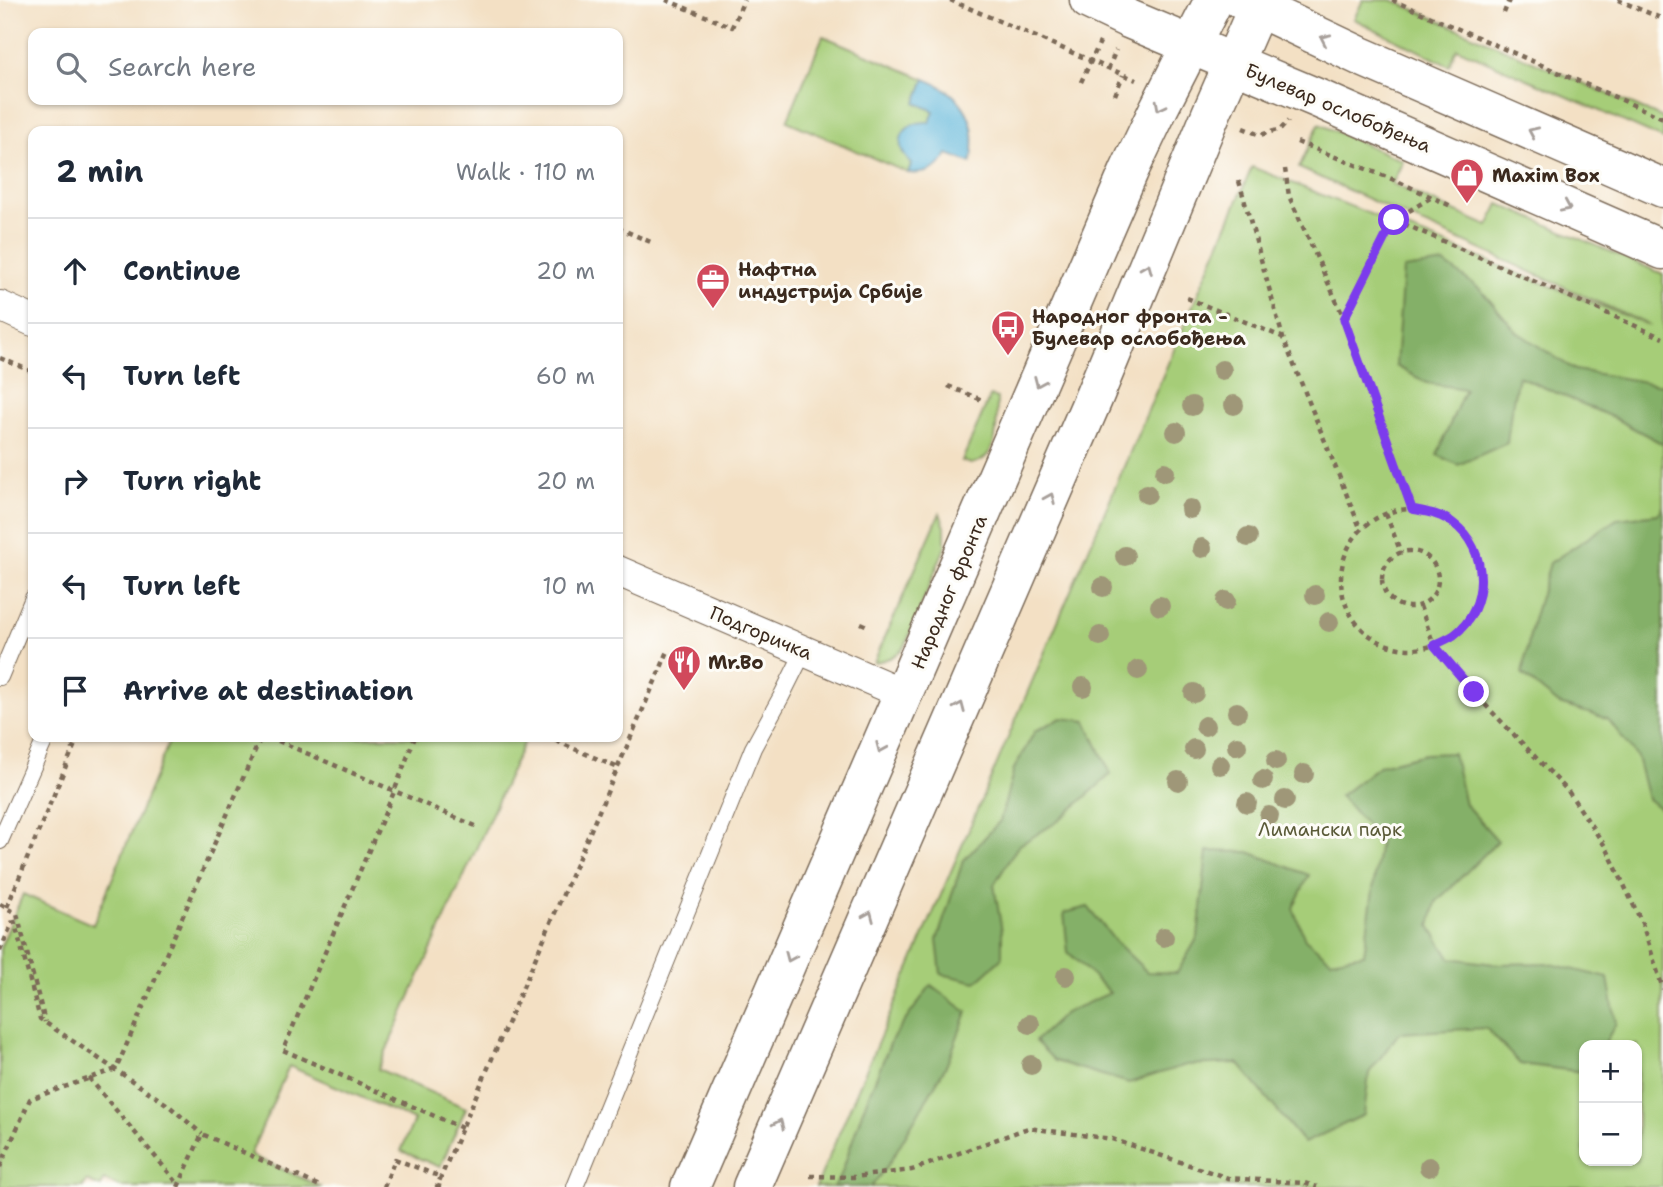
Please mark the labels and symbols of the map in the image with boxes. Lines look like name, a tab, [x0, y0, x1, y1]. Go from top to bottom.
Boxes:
one-way arrow	[1320, 34, 1333, 48]
street label: Булевар ослобођења	[1241, 58, 1435, 159]
one-way arrow	[1155, 99, 1169, 112]
one-way arrow	[1528, 126, 1540, 140]
shop icon: Maxim Box	[1448, 156, 1486, 205]
place label: Maxim Box	[1492, 163, 1600, 188]
one-way arrow	[1559, 199, 1571, 213]
route start	[1378, 204, 1409, 235]
place label: Нафтна индустрија Србије	[738, 257, 923, 304]
office icon: Нафтна индустрија Србије	[694, 261, 732, 310]
one-way arrow	[1139, 263, 1153, 276]
place label: Народног фронта - Булевар ослобођења	[1032, 304, 1246, 351]
bus stop icon: Народног фронта - Булевар ослобођења	[989, 308, 1027, 357]
one-way arrow	[1033, 375, 1047, 387]
one-way arrow	[1042, 493, 1056, 505]
street label: Народног фронта	[905, 511, 993, 673]
street label: Подгоричка	[706, 600, 816, 666]
restaurant icon: Mr.Bo	[665, 643, 703, 692]
place label: Mr.Bo	[708, 650, 764, 675]
route end	[1458, 676, 1489, 707]
one-way arrow	[951, 702, 965, 714]
one-way arrow	[875, 741, 889, 753]
park label: Лимански парк	[1258, 817, 1402, 842]
one-way arrow	[861, 910, 875, 923]
one-way arrow	[784, 950, 798, 962]
one-way arrow	[771, 1119, 785, 1132]

